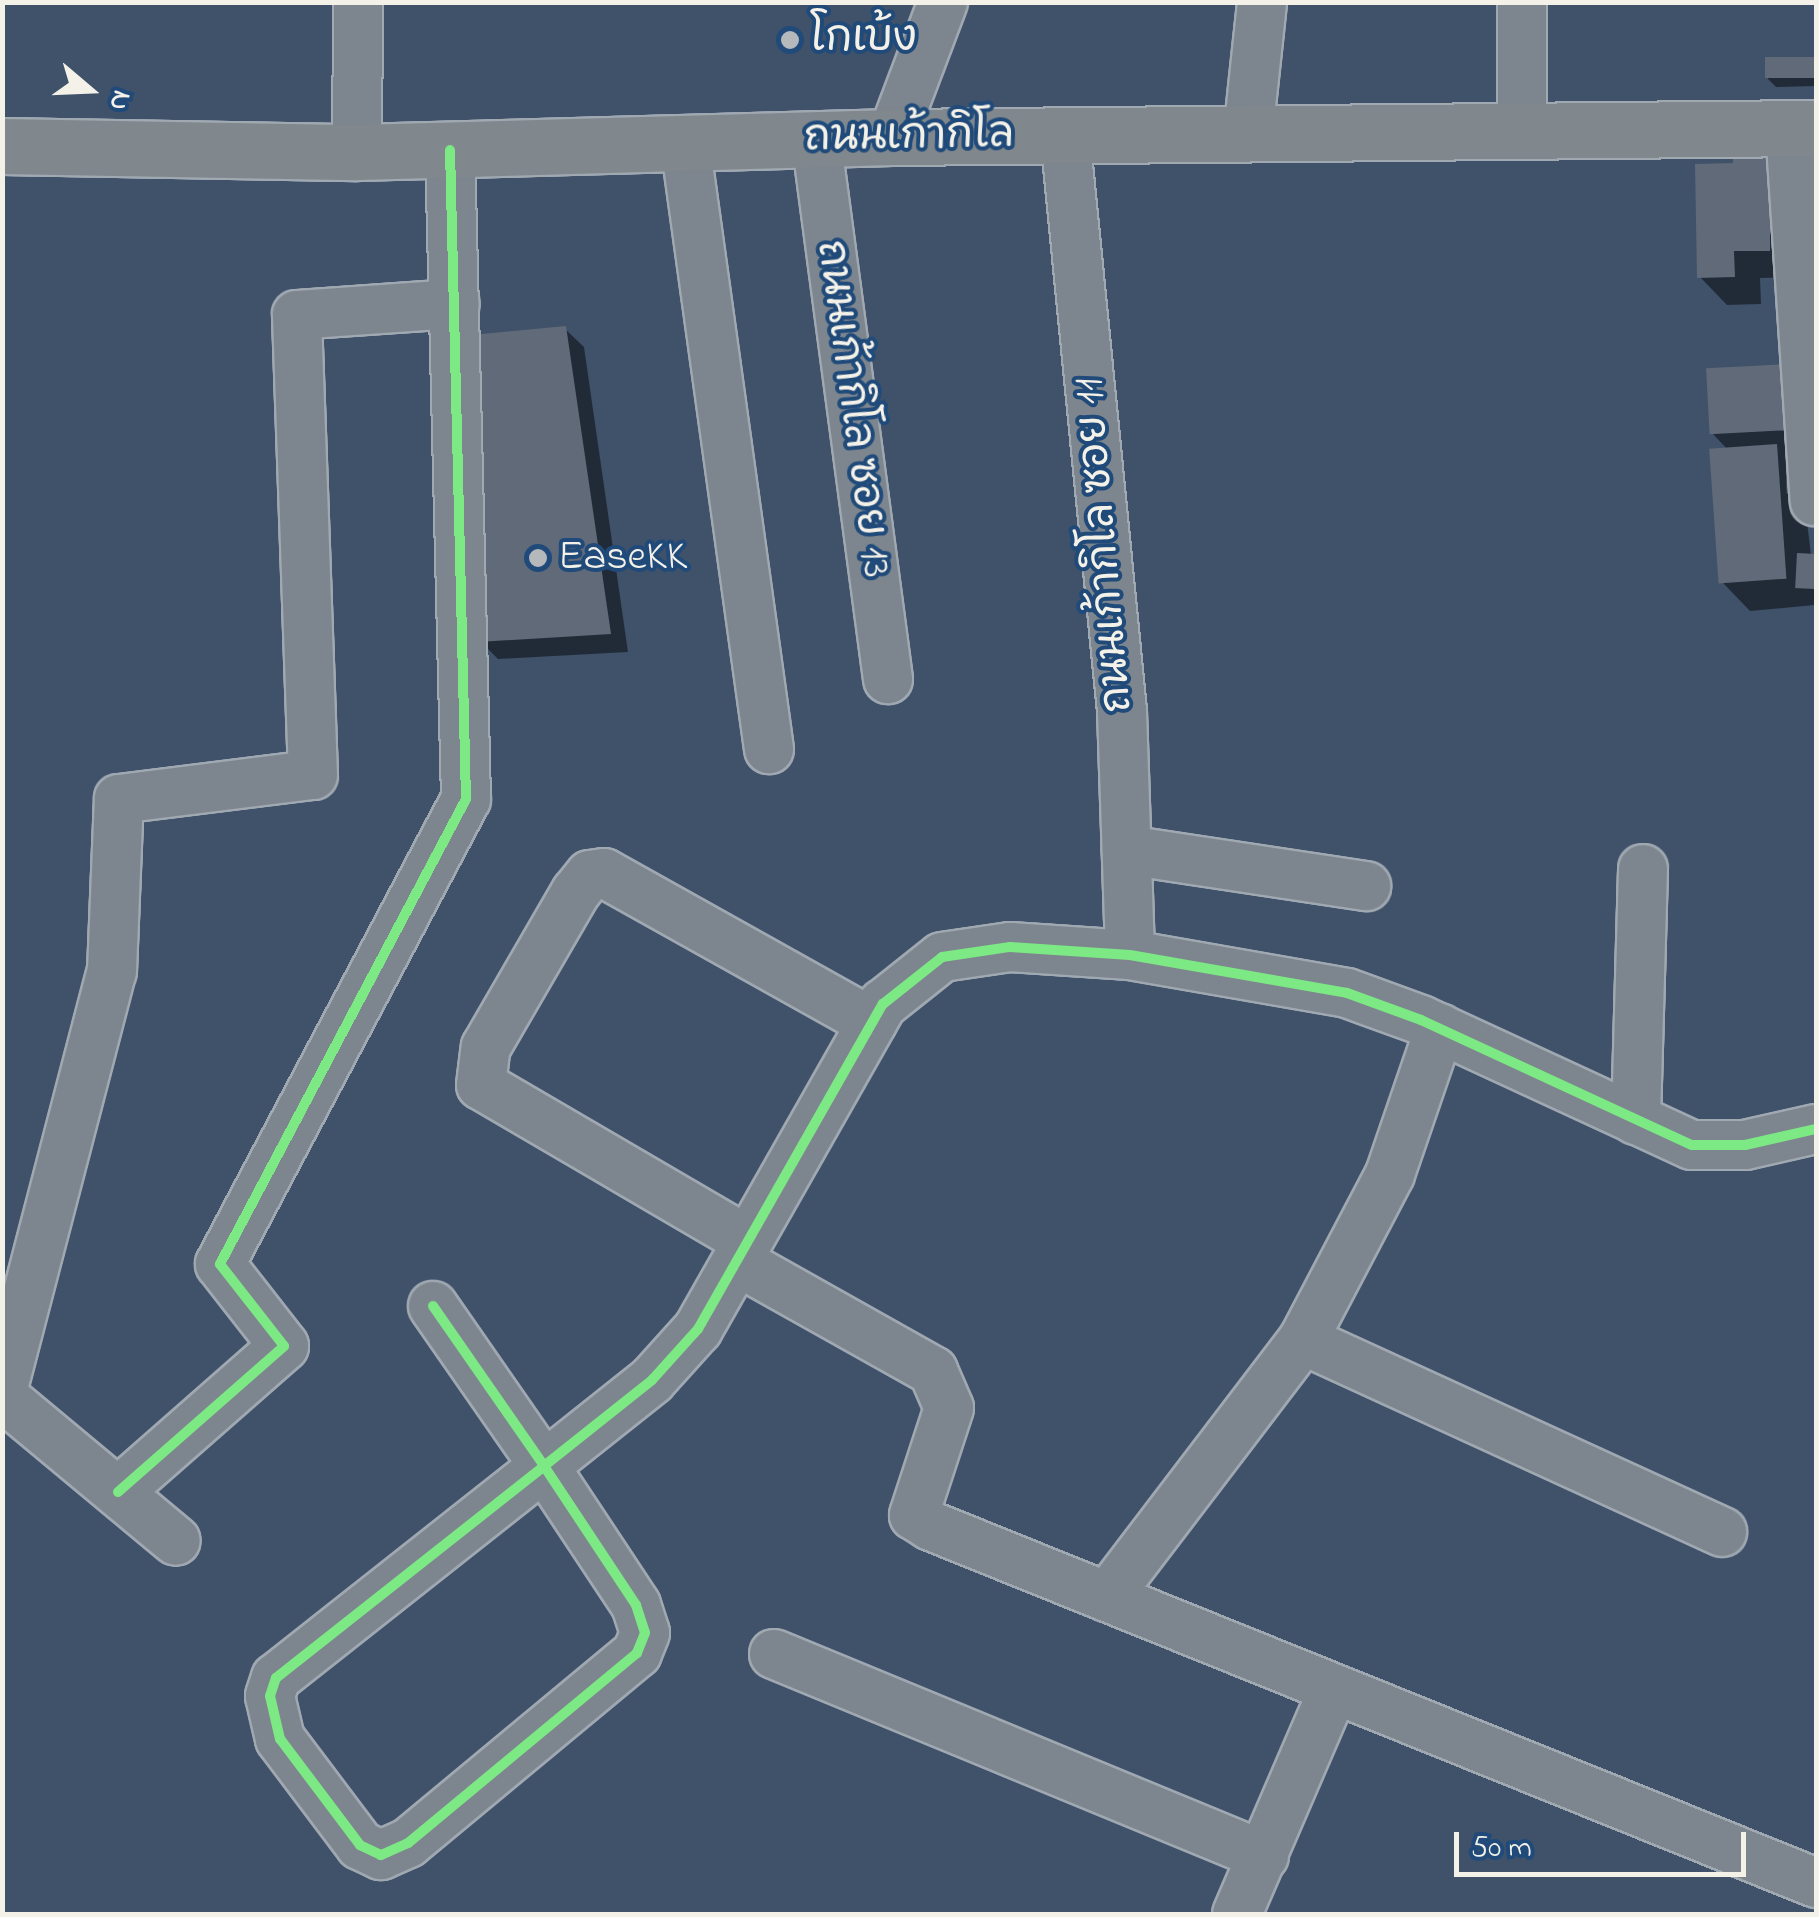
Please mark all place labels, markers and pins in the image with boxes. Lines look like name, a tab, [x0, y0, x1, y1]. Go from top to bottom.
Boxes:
place label: โกเบ้ง	[810, 15, 917, 65]
marker: โกเบ้ง	[779, 29, 801, 51]
place label: EaseKK	[558, 533, 687, 583]
marker: EaseKK	[527, 547, 549, 569]

